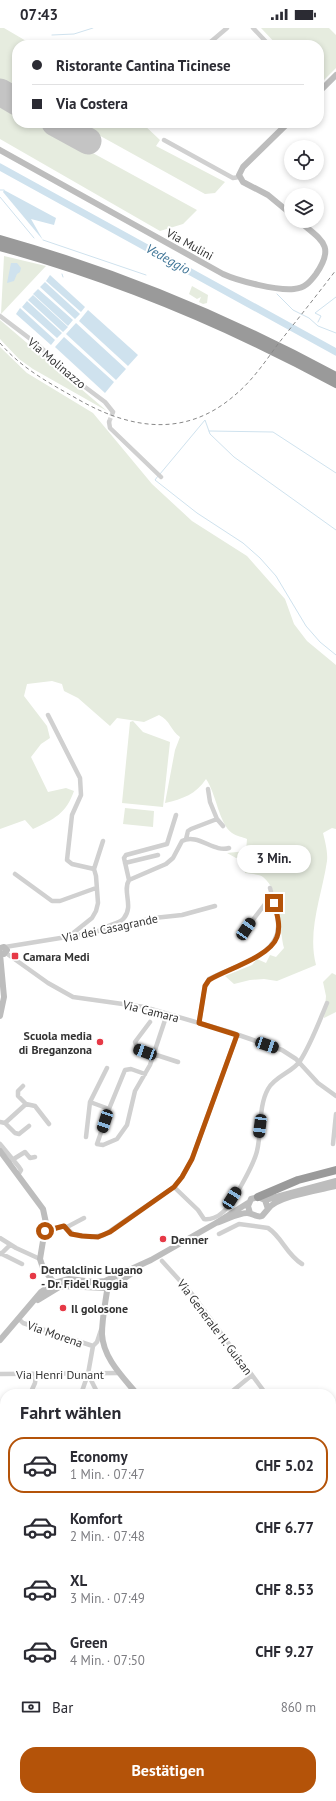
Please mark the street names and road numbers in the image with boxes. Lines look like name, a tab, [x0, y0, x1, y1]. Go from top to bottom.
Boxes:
street label: Via Mulini	[163, 224, 216, 263]
street label: Via Molinazzo	[24, 334, 89, 392]
street label: Via dei Casagrande	[60, 911, 159, 946]
street label: Via Camara	[120, 997, 181, 1025]
street label: Via Generale H. Guisan	[174, 1276, 256, 1378]
street label: Via Morena	[24, 1317, 85, 1351]
street label: Via Henri Dunant	[15, 1367, 104, 1382]

